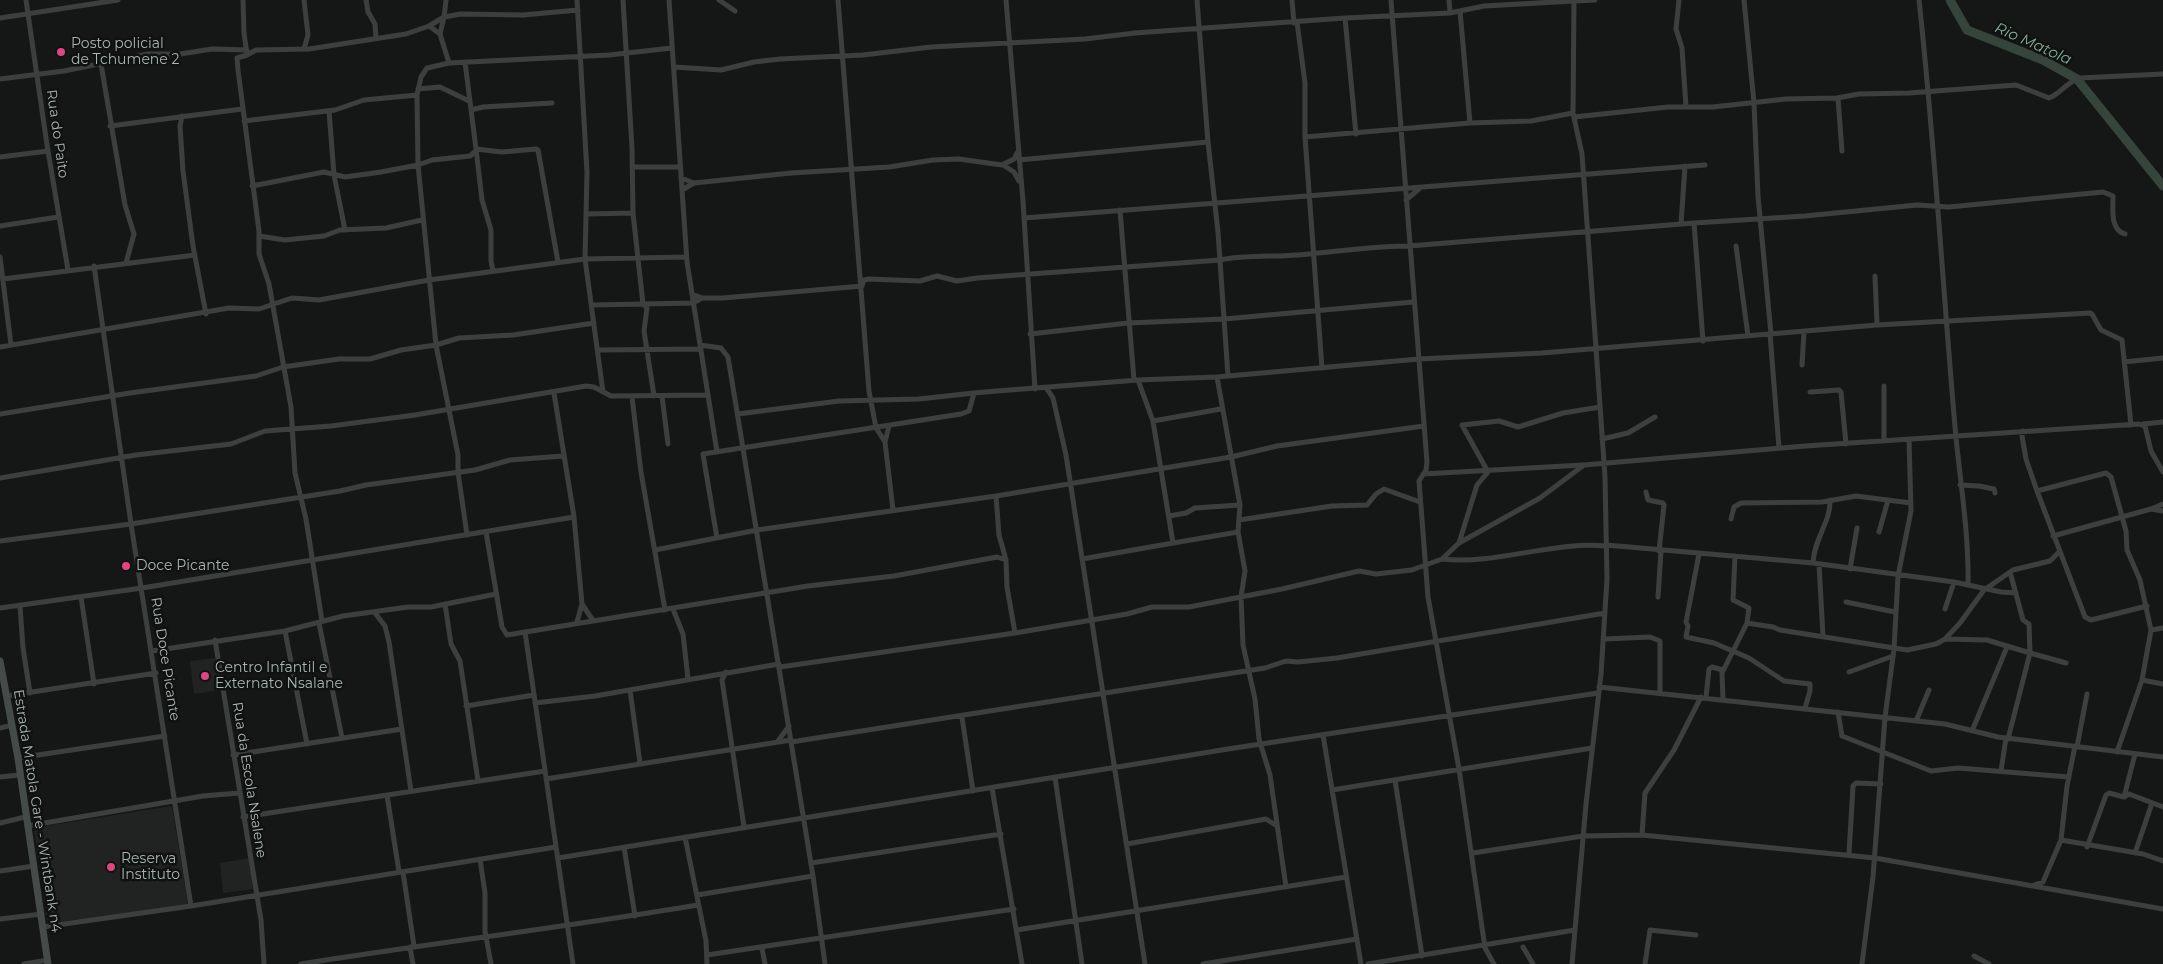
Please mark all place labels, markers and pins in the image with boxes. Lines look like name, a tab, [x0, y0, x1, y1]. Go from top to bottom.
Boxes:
place label: Posto policial de Tchumene 2	[71, 36, 179, 68]
marker: Posto policial de Tchumene 2	[55, 46, 67, 58]
place label: Doce Picante	[136, 558, 230, 574]
marker: Doce Picante	[120, 560, 132, 572]
place label: Centro Infantil e Externato Nsalane	[215, 660, 343, 692]
marker: Centro Infantil e Externato Nsalane	[199, 670, 211, 682]
place label: Reserva Instituto	[121, 851, 180, 884]
marker: Reserva Instituto	[105, 861, 117, 873]

